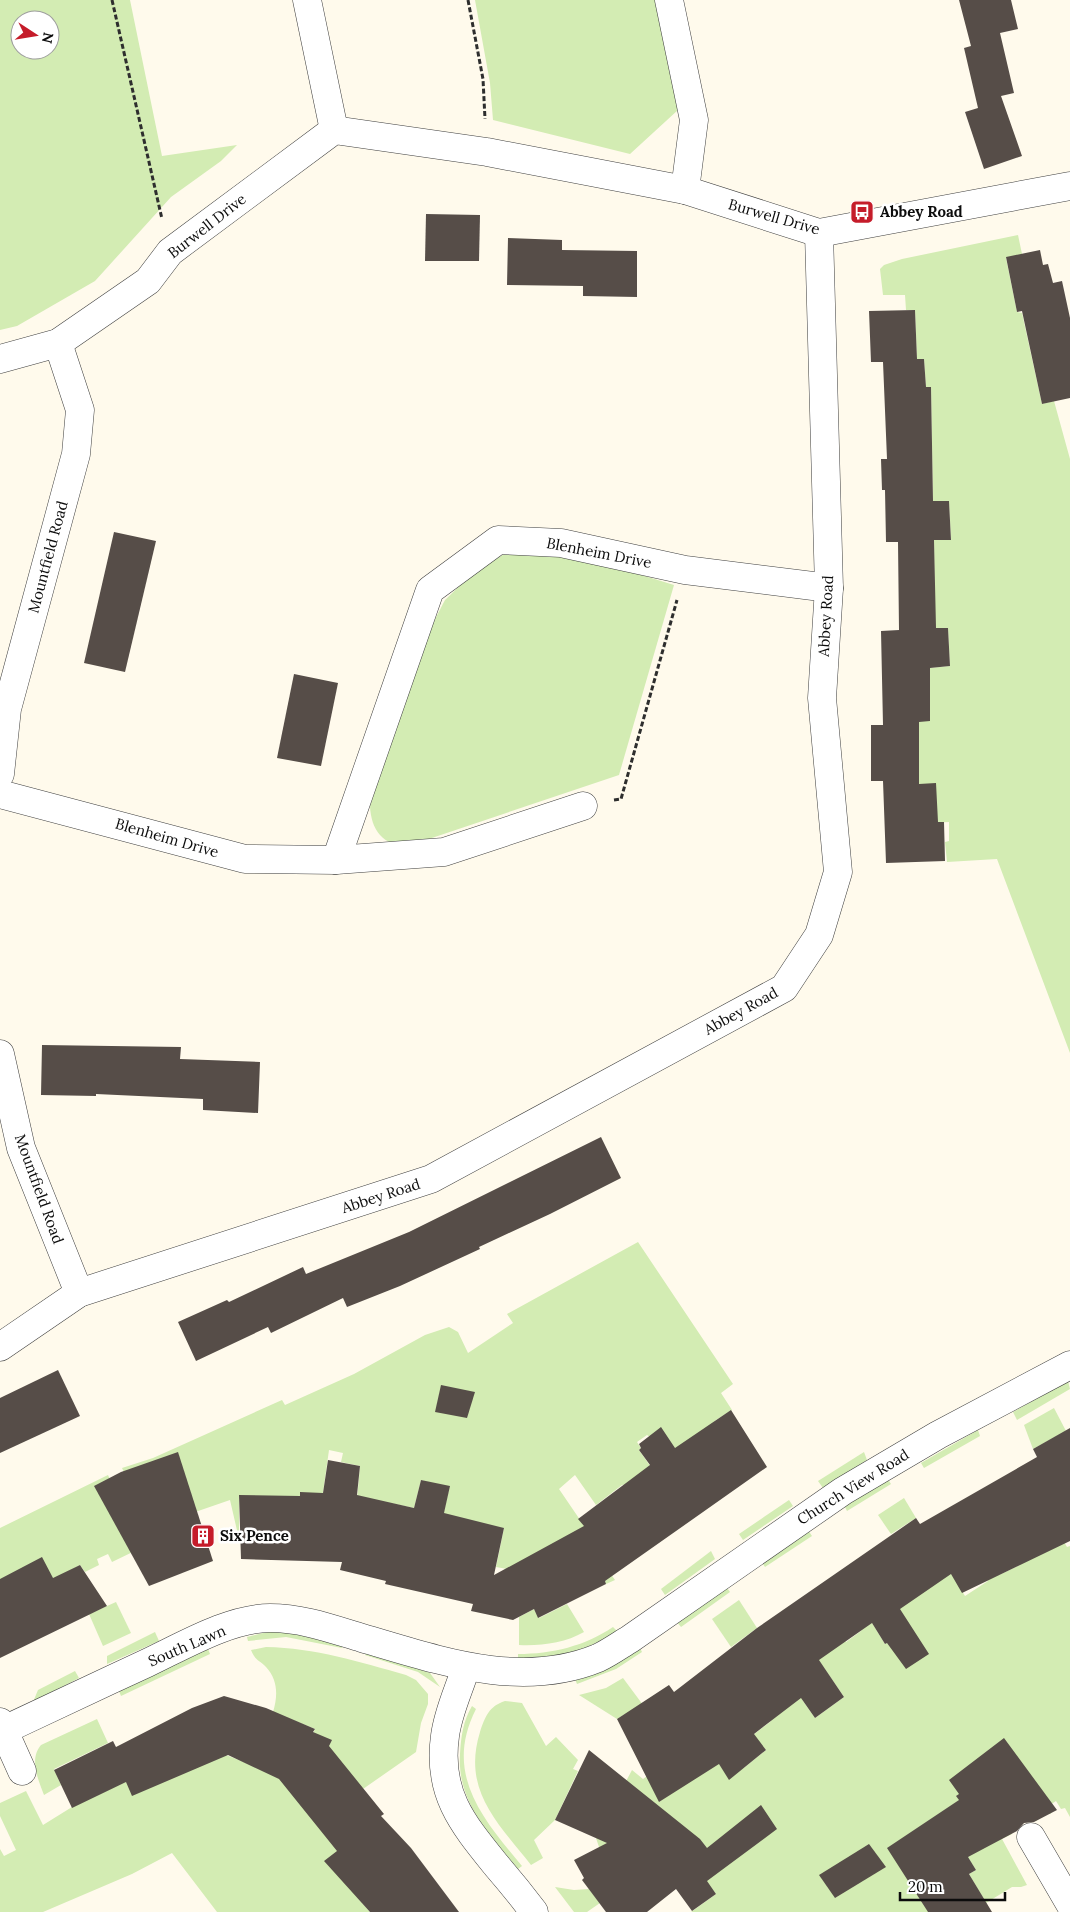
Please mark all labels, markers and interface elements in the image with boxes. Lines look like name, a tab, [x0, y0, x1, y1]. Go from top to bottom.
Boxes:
north arrow	[10, 10, 60, 60]
text: N	[38, 31, 58, 45]
street label: Burwell Drive	[164, 189, 250, 262]
street label: Burwell Drive	[726, 194, 822, 239]
bus stop icon: Abbey Road	[849, 199, 875, 225]
place label: Abbey Road	[880, 202, 963, 221]
street label: Mountfield Road	[23, 499, 72, 615]
street label: Blenheim Drive	[545, 533, 653, 572]
street label: Abbey Road	[814, 575, 837, 658]
street label: Blenheim Drive	[113, 814, 221, 861]
street label: Abbey Road	[700, 982, 781, 1039]
street label: Mountfield Road	[11, 1131, 68, 1246]
street label: Abbey Road	[338, 1174, 423, 1217]
street label: Church View Road	[793, 1444, 912, 1529]
building icon: Six Pence	[190, 1523, 216, 1549]
place label: Six Pence	[220, 1526, 289, 1545]
street label: South Lawn	[145, 1621, 229, 1670]
scale bar	[900, 1870, 1005, 1902]
text: 20 m	[908, 1877, 943, 1896]

